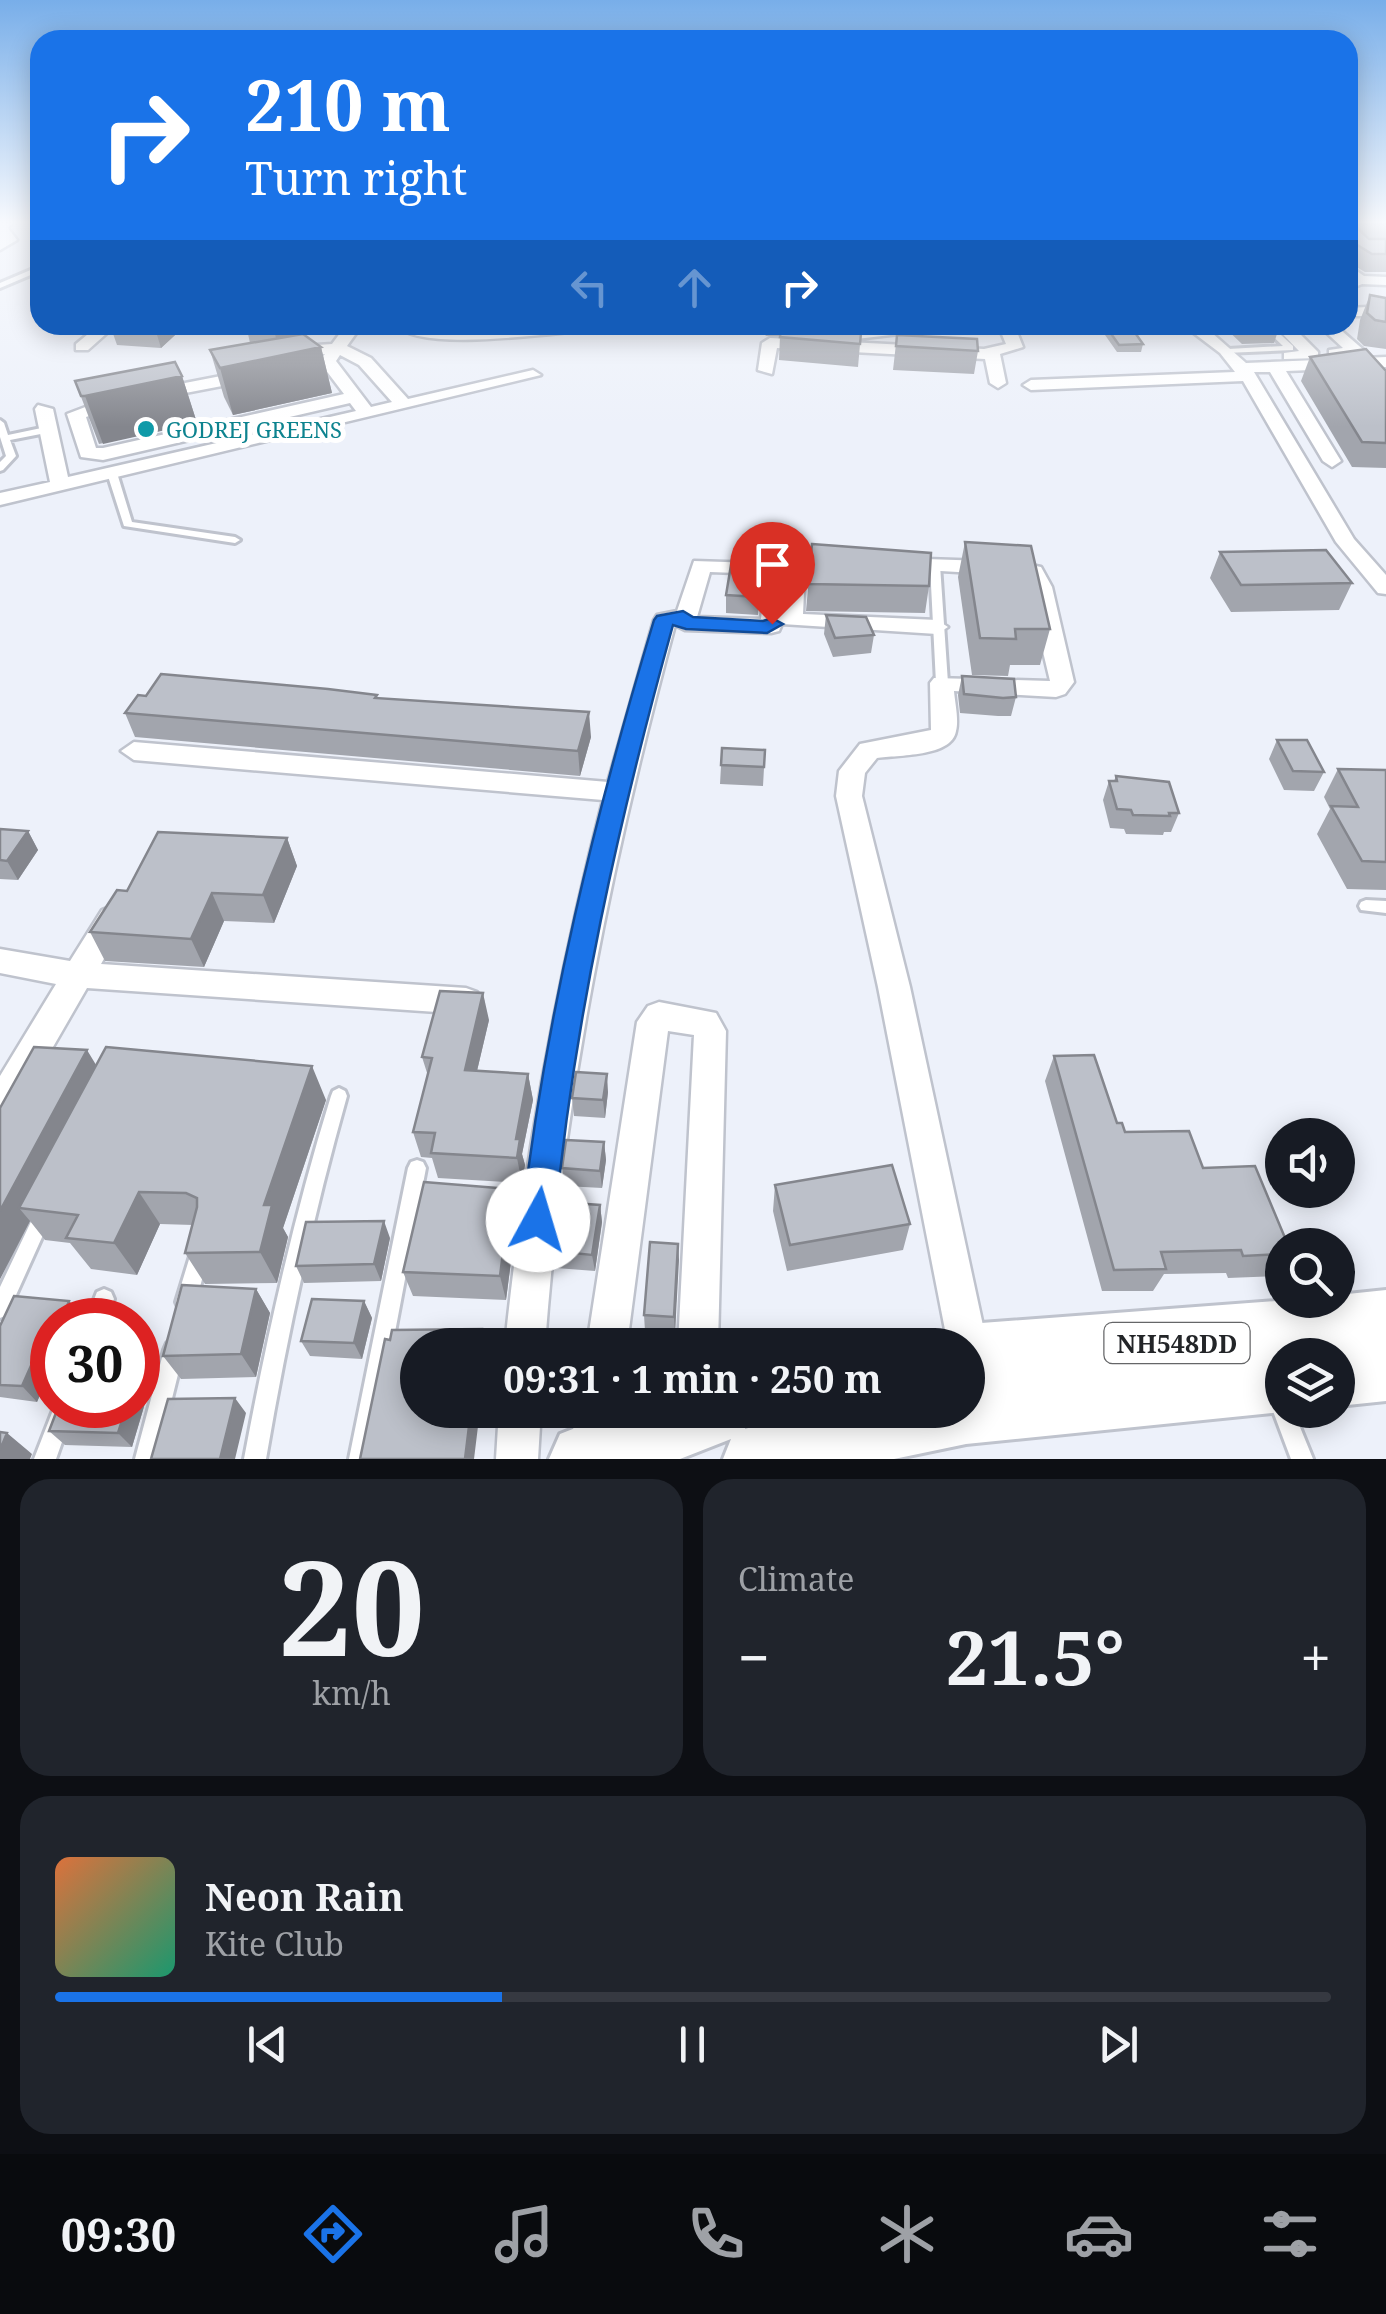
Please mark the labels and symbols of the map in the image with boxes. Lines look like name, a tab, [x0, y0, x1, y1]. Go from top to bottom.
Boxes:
place label: GODREJ GREENS	[166, 414, 342, 444]
marker: GODREJ GREENS	[135, 418, 157, 440]
pin	[730, 522, 815, 625]
position arrow	[486, 1168, 590, 1272]
speed limit sign: 30	[30, 1298, 160, 1428]
road number: NH548DD	[1104, 1323, 1250, 1363]

